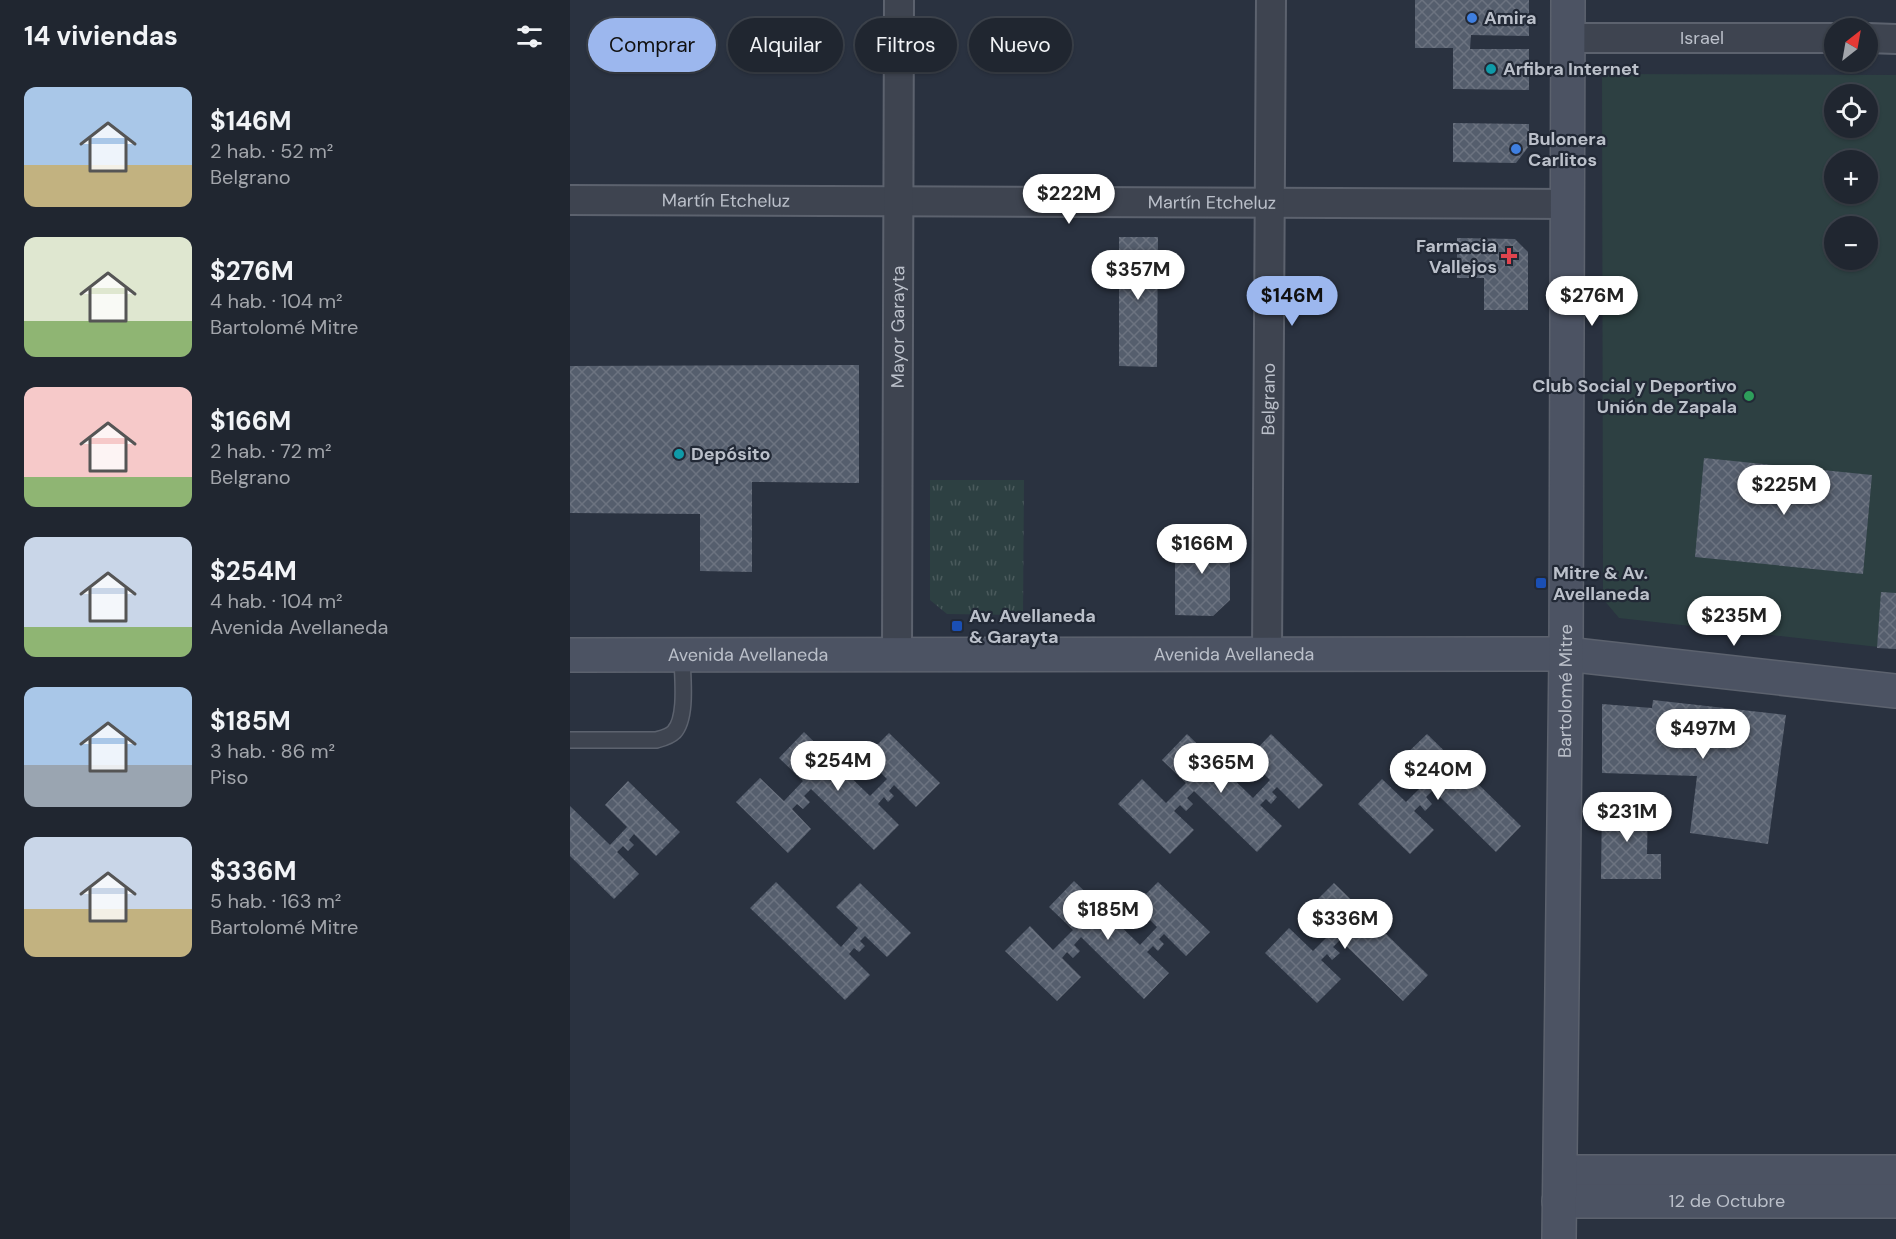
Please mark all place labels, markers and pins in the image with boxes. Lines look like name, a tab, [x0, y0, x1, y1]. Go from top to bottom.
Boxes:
place label: Amira	[1484, 6, 1537, 30]
marker: Amira	[1465, 11, 1479, 25]
place label: Arfibra Internet	[1503, 57, 1639, 81]
marker: Arfibra Internet	[1484, 62, 1498, 76]
place label: Bulonera Carlitos	[1528, 127, 1606, 172]
marker: Bulonera Carlitos	[1509, 142, 1523, 156]
pin: $222M	[1027, 174, 1111, 225]
place label: Farmacia Vallejos	[1416, 234, 1497, 279]
marker: Farmacia Vallejos	[1502, 249, 1516, 263]
pin: $357M	[1096, 250, 1180, 301]
pin: $146M	[1250, 276, 1334, 327]
pin: $276M	[1550, 276, 1634, 327]
place label: Club Social y Deportivo Unión de Zapala	[1532, 374, 1737, 419]
marker: Club Social y Deportivo Unión de Zapala	[1742, 389, 1756, 403]
place label: Depósito	[691, 442, 770, 466]
marker: Depósito	[672, 447, 686, 461]
pin: $225M	[1742, 465, 1826, 516]
pin: $166M	[1160, 524, 1244, 575]
place label: Mitre & Av. Avellaneda	[1553, 561, 1650, 606]
marker: Mitre & Av. Avellaneda	[1534, 576, 1548, 590]
pin: $235M	[1692, 596, 1776, 647]
place label: Av. Avellaneda & Garayta	[969, 604, 1096, 649]
marker: Av. Avellaneda & Garayta	[950, 619, 964, 633]
pin: $497M	[1661, 709, 1745, 760]
pin: $254M	[796, 741, 880, 792]
pin: $365M	[1179, 743, 1263, 794]
pin: $240M	[1396, 750, 1480, 801]
pin: $231M	[1585, 792, 1669, 843]
pin: $185M	[1066, 890, 1150, 941]
pin: $336M	[1303, 899, 1387, 950]

